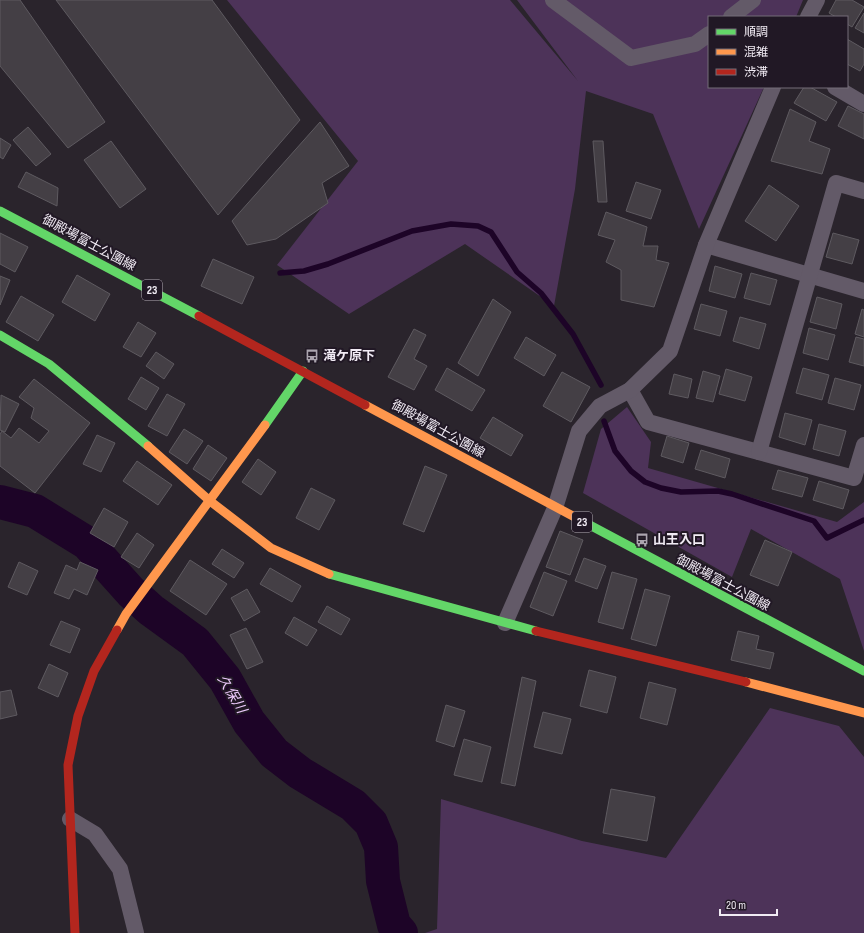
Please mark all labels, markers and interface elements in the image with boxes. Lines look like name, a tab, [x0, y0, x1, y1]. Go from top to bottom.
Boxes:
legend	[708, 16, 848, 88]
text: 順調	[744, 25, 768, 40]
text: 混雑	[744, 45, 768, 60]
text: 渋滞	[744, 65, 768, 80]
street label: 御殿場富士公園線	[39, 212, 139, 274]
road number: 23	[142, 280, 162, 300]
bus stop icon: 滝ケ原下	[304, 348, 320, 364]
place label: 滝ケ原下	[323, 348, 375, 364]
street label: 御殿場富士公園線	[389, 397, 487, 461]
road number: 23	[572, 512, 592, 532]
bus stop icon: 山王入口	[634, 532, 650, 548]
place label: 山王入口	[653, 532, 705, 548]
street label: 御殿場富士公園線	[673, 552, 773, 614]
water label: 久保川	[214, 672, 251, 718]
scale bar	[720, 891, 777, 917]
text: 20 m	[726, 898, 746, 913]

